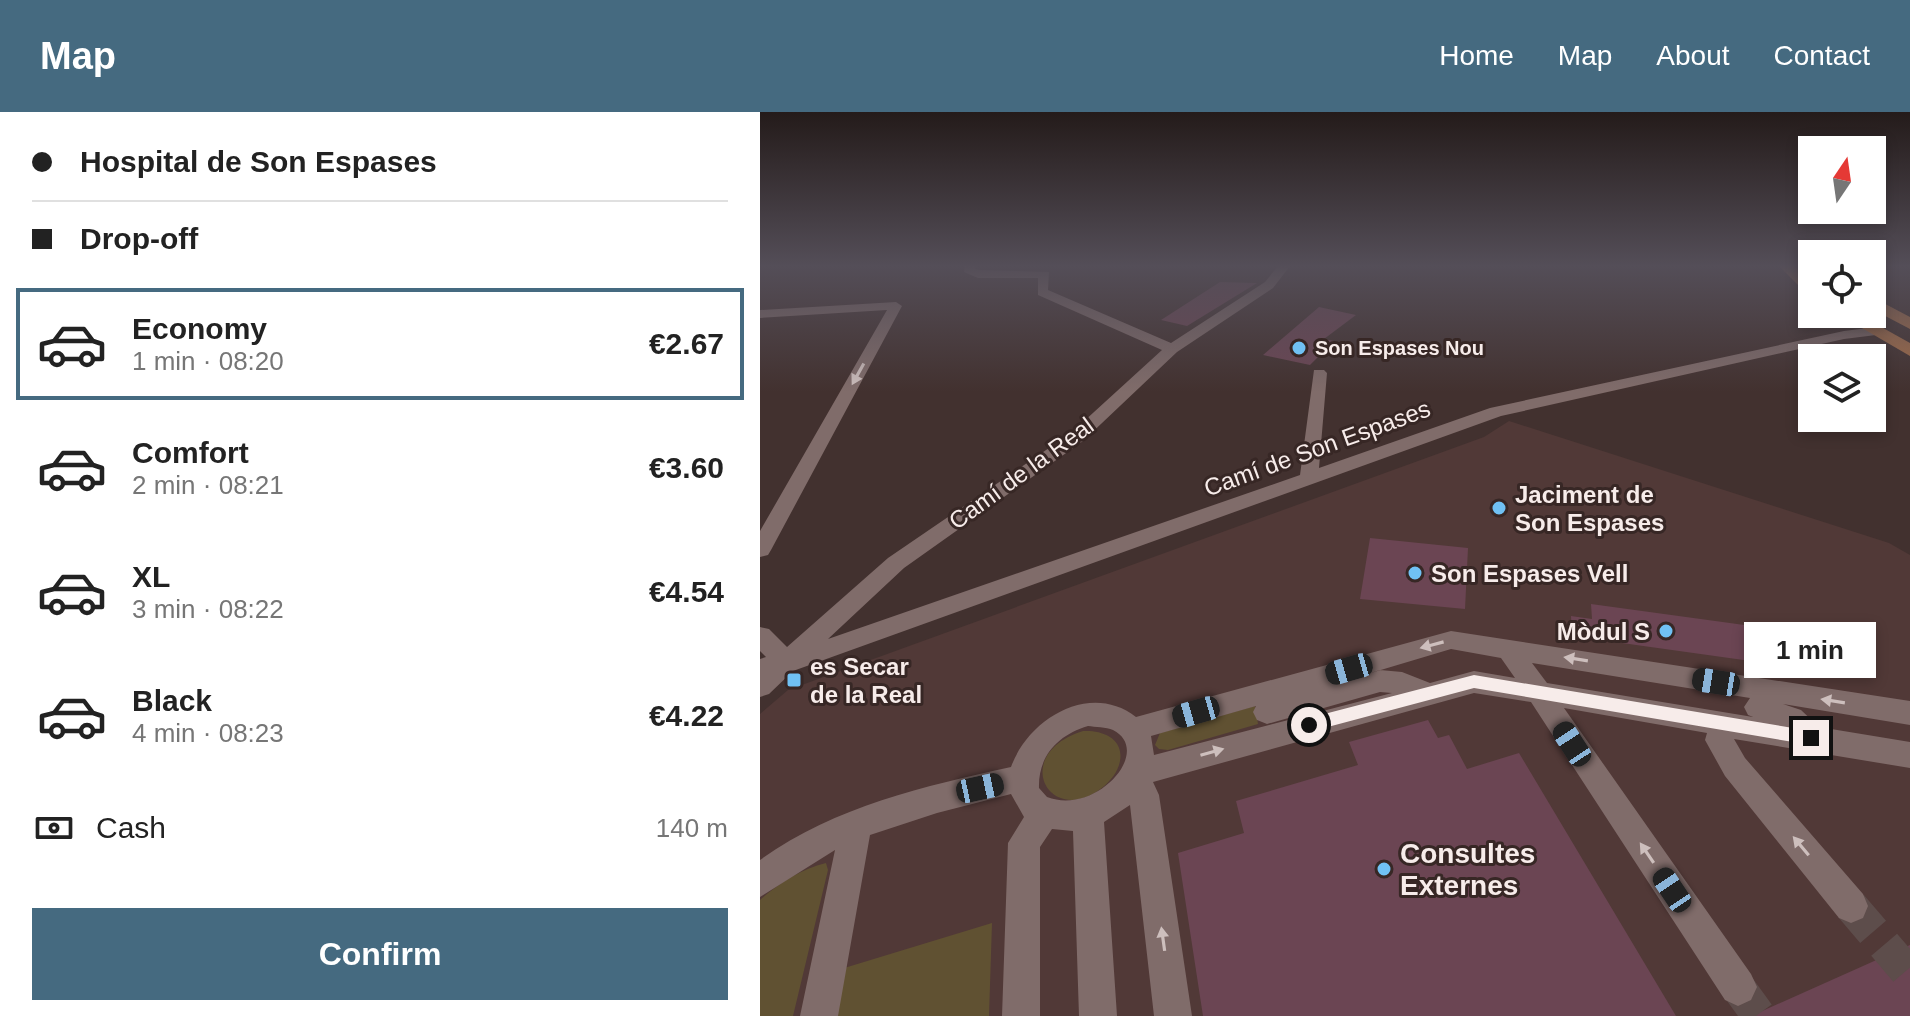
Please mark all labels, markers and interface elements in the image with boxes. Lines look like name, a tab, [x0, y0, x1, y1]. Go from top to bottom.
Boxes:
text: Map	[40, 35, 116, 77]
text: Home	[1439, 40, 1514, 71]
text: Map	[1558, 40, 1612, 71]
text: About	[1656, 40, 1730, 71]
text: Contact	[1774, 40, 1870, 71]
north arrow	[1798, 136, 1886, 224]
map controls	[1798, 136, 1886, 432]
text: Hospital de Son Espases	[80, 145, 437, 178]
text: Drop-off	[80, 222, 198, 255]
button: locate	[1798, 240, 1886, 328]
icon: car	[36, 308, 108, 380]
text: Economy	[132, 312, 267, 345]
text: €2.67	[649, 327, 724, 360]
place label: Son Espases Nou	[1315, 337, 1484, 359]
marker: Son Espases Nou	[1290, 339, 1308, 357]
button: layers	[1798, 344, 1886, 432]
text: 1 min · 08:20	[132, 346, 284, 376]
one-way arrow	[851, 362, 865, 385]
street label: Camí de Son Espases	[1200, 394, 1434, 502]
street label: Camí de la Real	[943, 412, 1099, 534]
icon: car	[36, 432, 108, 504]
text: Comfort	[132, 436, 249, 469]
text: €3.60	[649, 451, 724, 484]
text: 2 min · 08:21	[132, 470, 284, 500]
place label: Jaciment de Son Espases	[1515, 481, 1664, 536]
marker: Jaciment de Son Espases	[1490, 499, 1508, 517]
icon: car	[36, 556, 108, 628]
text: XL	[132, 560, 170, 593]
place label: Son Espases Vell	[1431, 560, 1628, 587]
marker: Son Espases Vell	[1406, 564, 1424, 582]
text: €4.54	[649, 575, 724, 608]
text: 3 min · 08:22	[132, 594, 284, 624]
place label: Mòdul S	[1557, 618, 1650, 645]
marker: Mòdul S	[1657, 622, 1675, 640]
callout: 1 min	[1745, 622, 1877, 678]
text: 1 min	[1776, 635, 1844, 665]
one-way arrow	[1420, 640, 1445, 652]
car	[1323, 651, 1375, 687]
place label: es Secar de la Real	[810, 653, 922, 708]
one-way arrow	[1563, 653, 1588, 665]
car	[1690, 666, 1742, 698]
marker: es Secar de la Real	[785, 671, 803, 689]
icon: car	[36, 680, 108, 752]
text: Black	[132, 684, 212, 717]
car	[1170, 694, 1222, 730]
one-way arrow	[1820, 694, 1845, 706]
text: €4.22	[649, 699, 724, 732]
route start	[1291, 707, 1327, 743]
car	[1549, 717, 1595, 771]
text: 4 min · 08:23	[132, 718, 284, 748]
route end	[1793, 720, 1829, 756]
one-way arrow	[1201, 745, 1225, 758]
car	[954, 771, 1006, 805]
icon: cash	[32, 806, 76, 850]
text: Cash	[96, 811, 166, 844]
text: 140 m	[656, 813, 728, 843]
one-way arrow	[1793, 836, 1810, 856]
place label: Consultes Externes	[1400, 838, 1535, 901]
one-way arrow	[1640, 843, 1655, 864]
marker: Consultes Externes	[1375, 860, 1393, 878]
car	[1649, 863, 1695, 917]
button: Confirm	[32, 908, 728, 1000]
one-way arrow	[1156, 926, 1169, 951]

